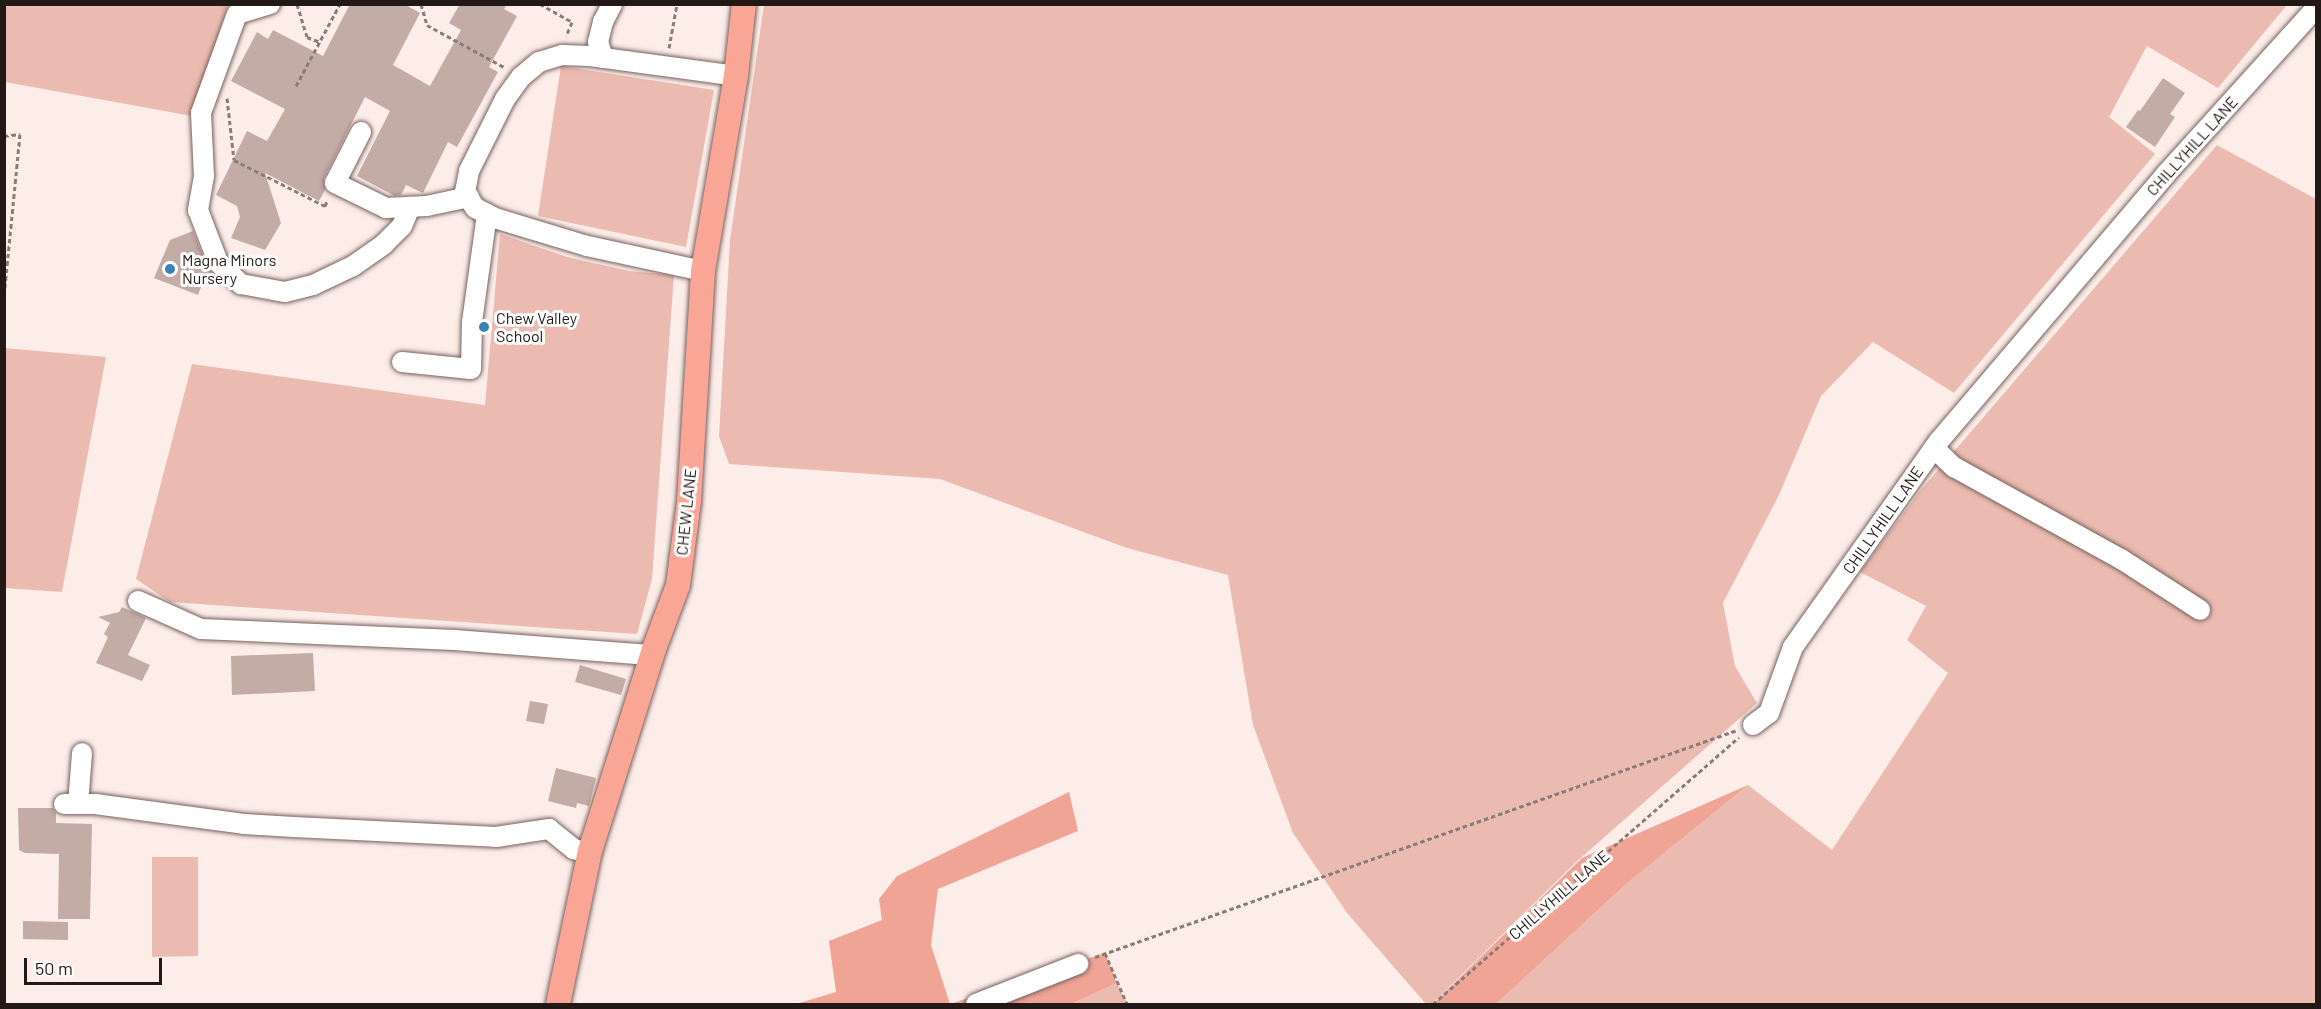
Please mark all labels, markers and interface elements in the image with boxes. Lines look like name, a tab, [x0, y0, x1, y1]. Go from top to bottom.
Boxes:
street label: CHILLYHILL LANE	[2142, 92, 2242, 200]
place label: Magna Minors Nursery	[182, 250, 276, 288]
marker: Magna Minors Nursery	[163, 262, 177, 276]
place label: Chew Valley School	[496, 308, 577, 346]
marker: Chew Valley School	[477, 320, 491, 334]
street label: CHILLYHILL LANE	[1839, 462, 1927, 578]
street label: CHEW LANE	[672, 468, 700, 556]
street label: CHILLYHILL LANE	[1505, 846, 1613, 944]
scale bar	[27, 946, 165, 984]
text: 50 m	[35, 957, 73, 979]

